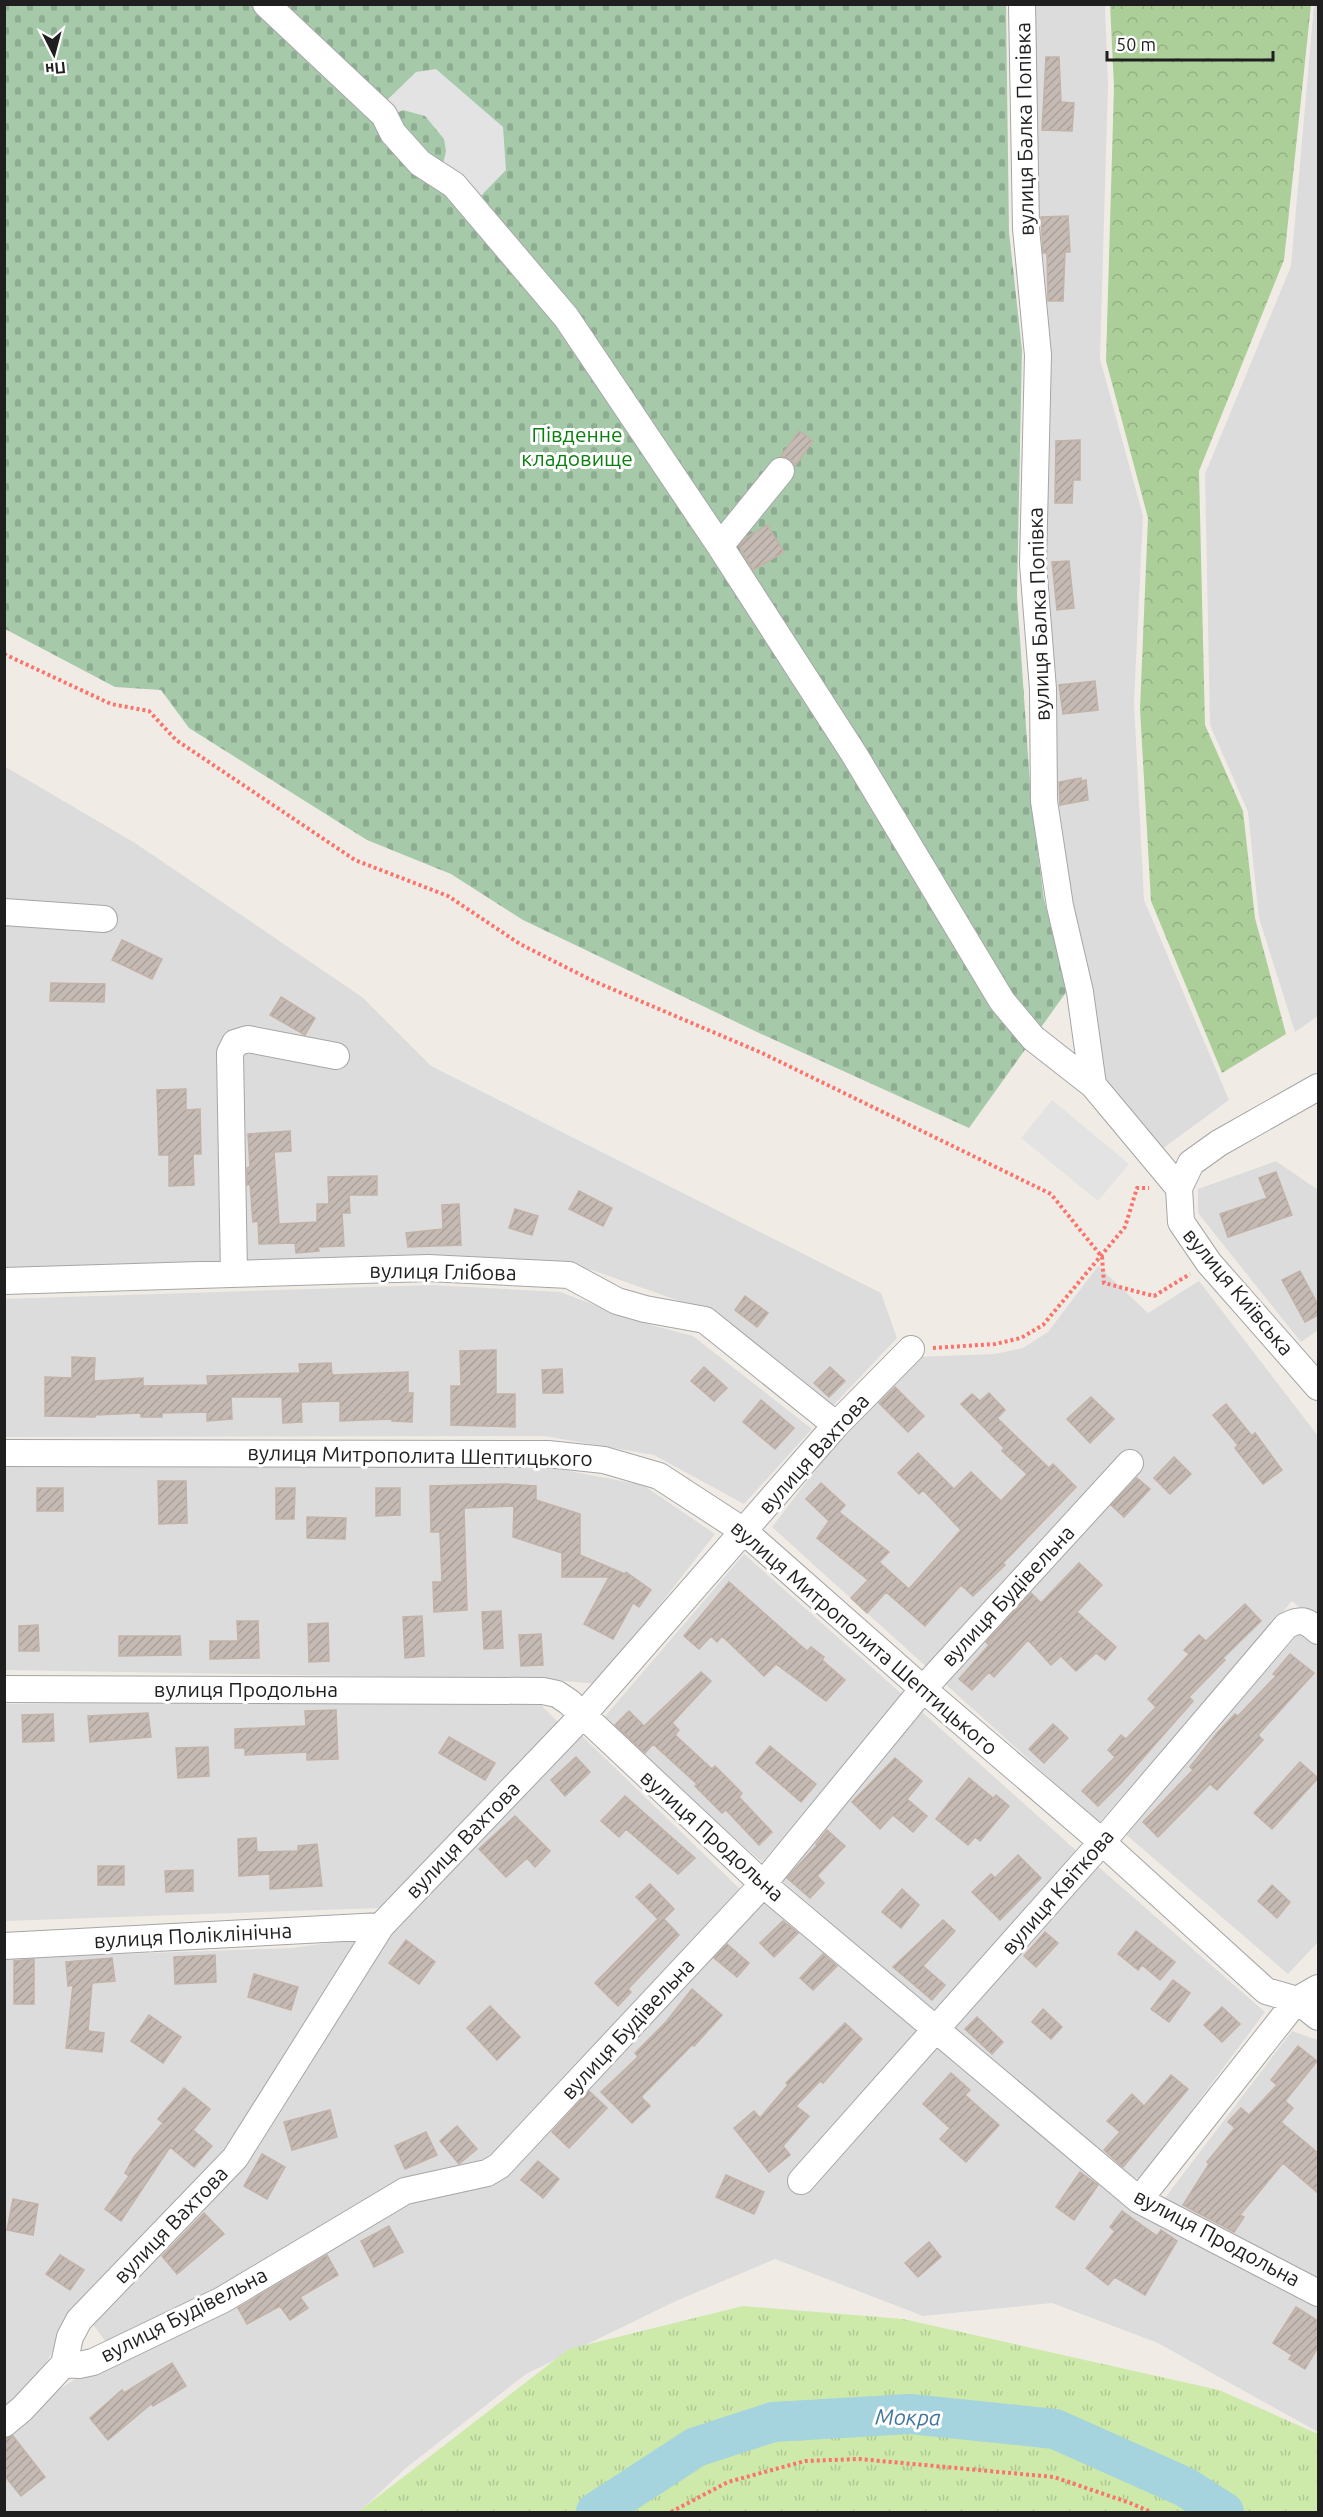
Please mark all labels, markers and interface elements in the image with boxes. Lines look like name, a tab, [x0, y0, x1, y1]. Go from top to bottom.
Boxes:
street label: вулиця Балка Попівка	[1010, 22, 1038, 236]
north arrow	[24, 24, 84, 84]
scale bar	[1107, 24, 1274, 62]
text: 50 m	[1116, 34, 1156, 54]
text: Пн	[44, 59, 67, 79]
park label: Південне кладовище	[521, 422, 633, 470]
street label: вулиця Балка Попівка	[1022, 507, 1054, 721]
street label: вулиця Київська	[1179, 1223, 1299, 1360]
street label: вулиця Глібова	[369, 1258, 517, 1284]
street label: вулиця Вахтова	[753, 1388, 873, 1518]
street label: вулиця Митрополита Шептицького	[247, 1440, 593, 1470]
street label: вулиця Митрополита Шептицького	[726, 1515, 1003, 1760]
street label: вулиця Будівельна	[936, 1520, 1079, 1671]
street label: вулиця Продольна	[154, 1677, 338, 1701]
street label: вулиця Продольна	[636, 1765, 789, 1906]
street label: вулиця Вахтова	[400, 1776, 524, 1903]
street label: вулиця Квіткова	[996, 1824, 1118, 1959]
street label: вулиця Поліклінічна	[93, 1918, 293, 1952]
street label: вулиця Будівельна	[556, 1953, 699, 2104]
street label: вулиця Вахтова	[108, 2161, 232, 2288]
street label: вулиця Продольна	[1130, 2183, 1304, 2291]
street label: вулиця Будівельна	[96, 2262, 271, 2367]
water label: Мокра	[875, 2403, 941, 2430]

